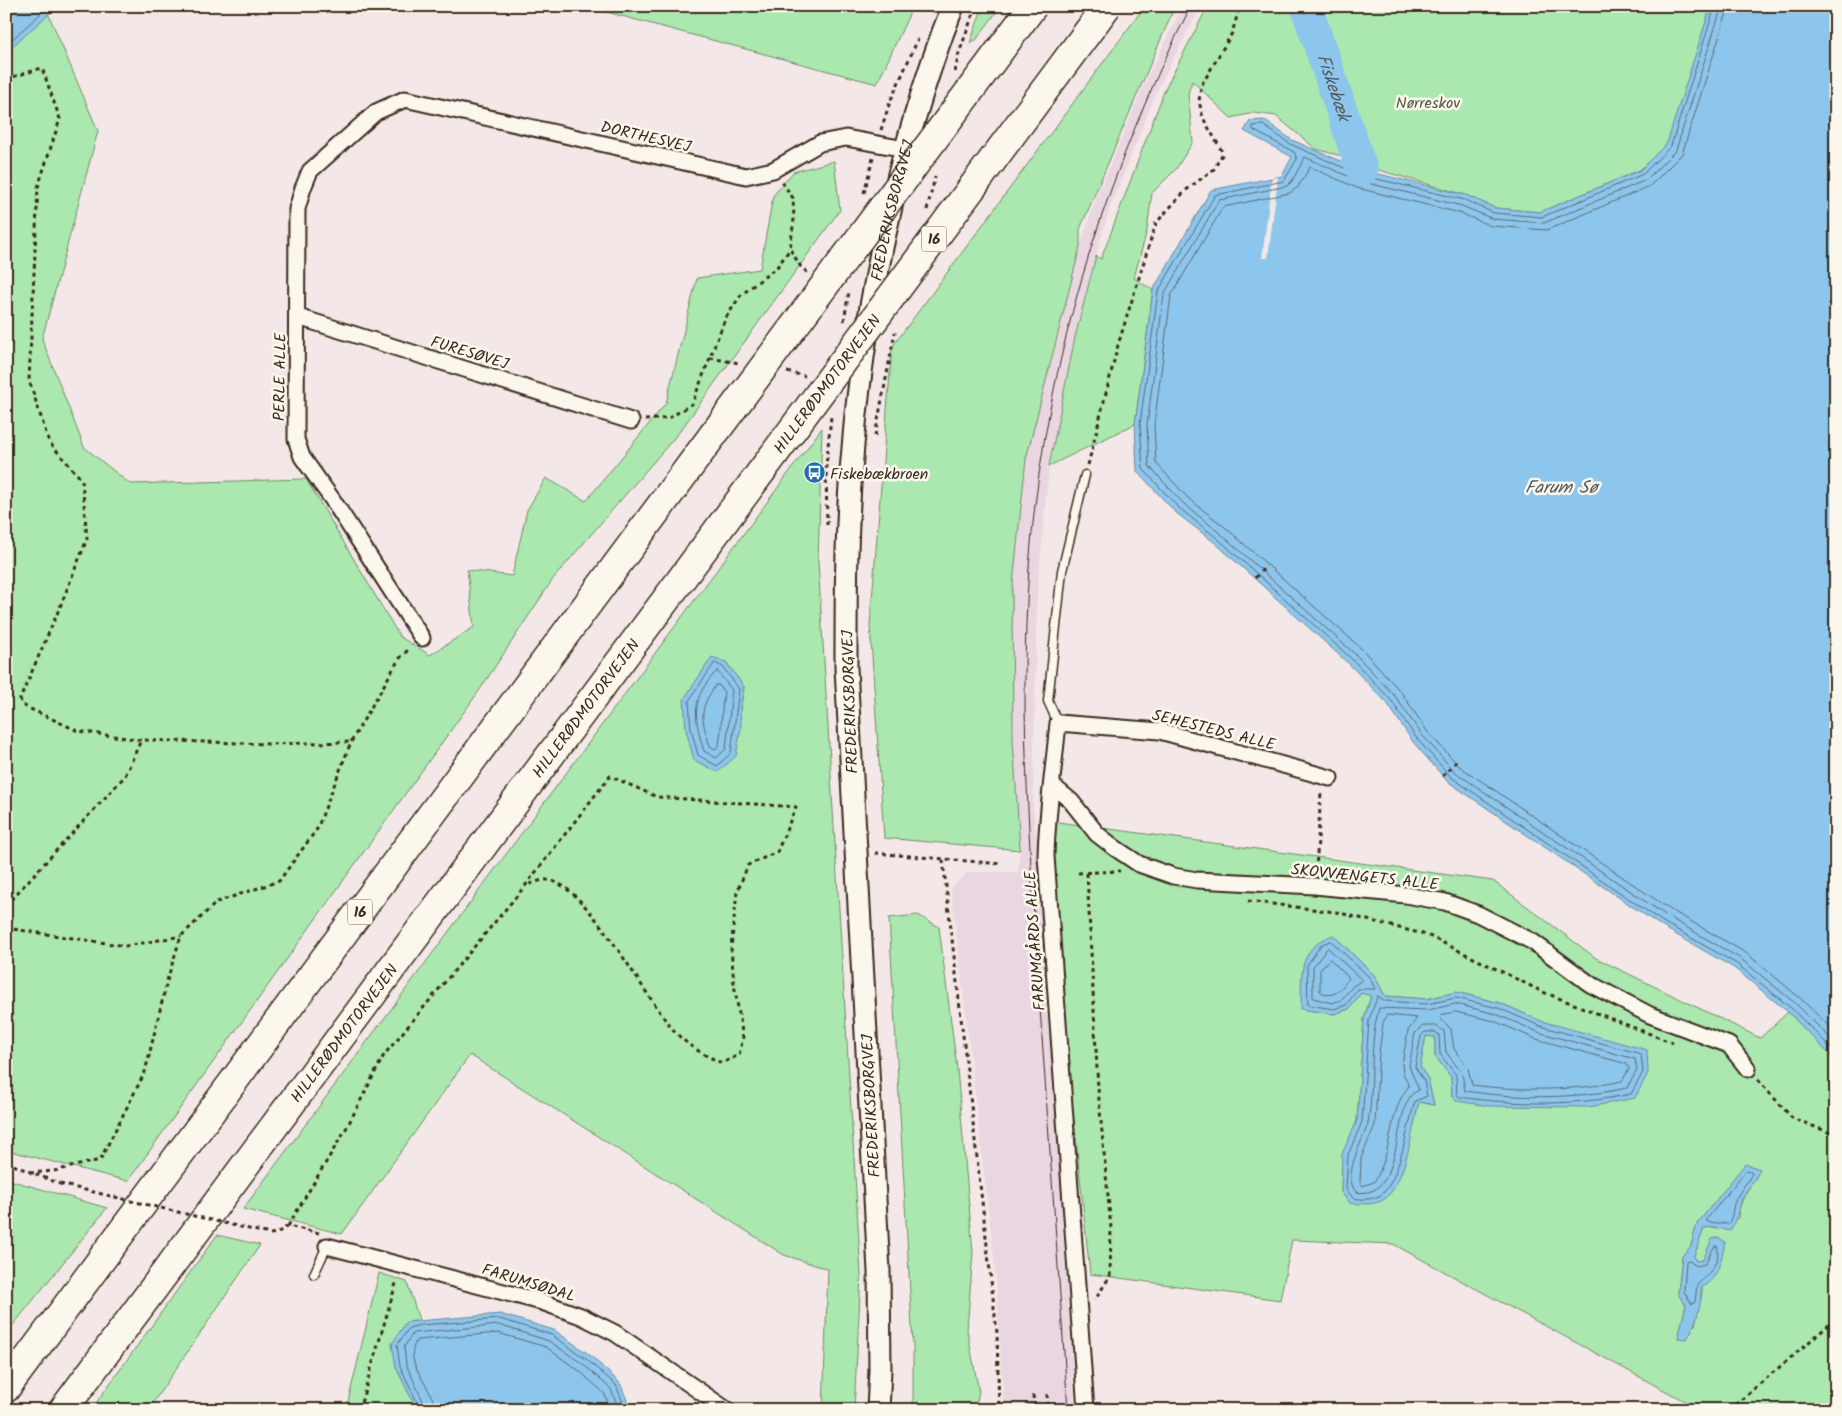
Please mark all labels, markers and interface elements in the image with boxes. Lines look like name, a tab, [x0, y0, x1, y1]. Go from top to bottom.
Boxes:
water label: Fiskebæk	[1307, 50, 1358, 128]
park label: Nørreskov	[1396, 91, 1460, 116]
street label: DORTHESVEJ	[598, 115, 694, 160]
street label: FREDERIKSBORGVEJ	[865, 137, 922, 283]
road number: 16	[922, 226, 946, 252]
street label: HILLERØDMOTORVEJEN	[768, 310, 888, 459]
street label: FURESØVEJ	[428, 330, 512, 377]
street label: PERLE ALLE	[267, 332, 294, 421]
bus stop icon: Fiskebækbroen	[802, 461, 826, 485]
place label: Fiskebækbroen	[830, 462, 928, 487]
water label: Farum Sø	[1525, 474, 1600, 503]
street label: FREDERIKSBORGVEJ	[835, 629, 865, 774]
street label: HILLERØDMOTORVEJEN	[526, 634, 647, 784]
street label: SEHESTEDS ALLE	[1149, 703, 1278, 758]
street label: SKOVVÆNGETS ALLE	[1290, 857, 1440, 898]
street label: FARUMGÅRDS ALLE	[1018, 869, 1053, 1012]
road number: 16	[348, 900, 372, 924]
street label: HILLERØDMOTORVEJEN	[285, 959, 405, 1109]
street label: FREDERIKSBORGVEJ	[855, 1033, 888, 1178]
street label: FARUMSØDAL	[479, 1257, 578, 1310]

